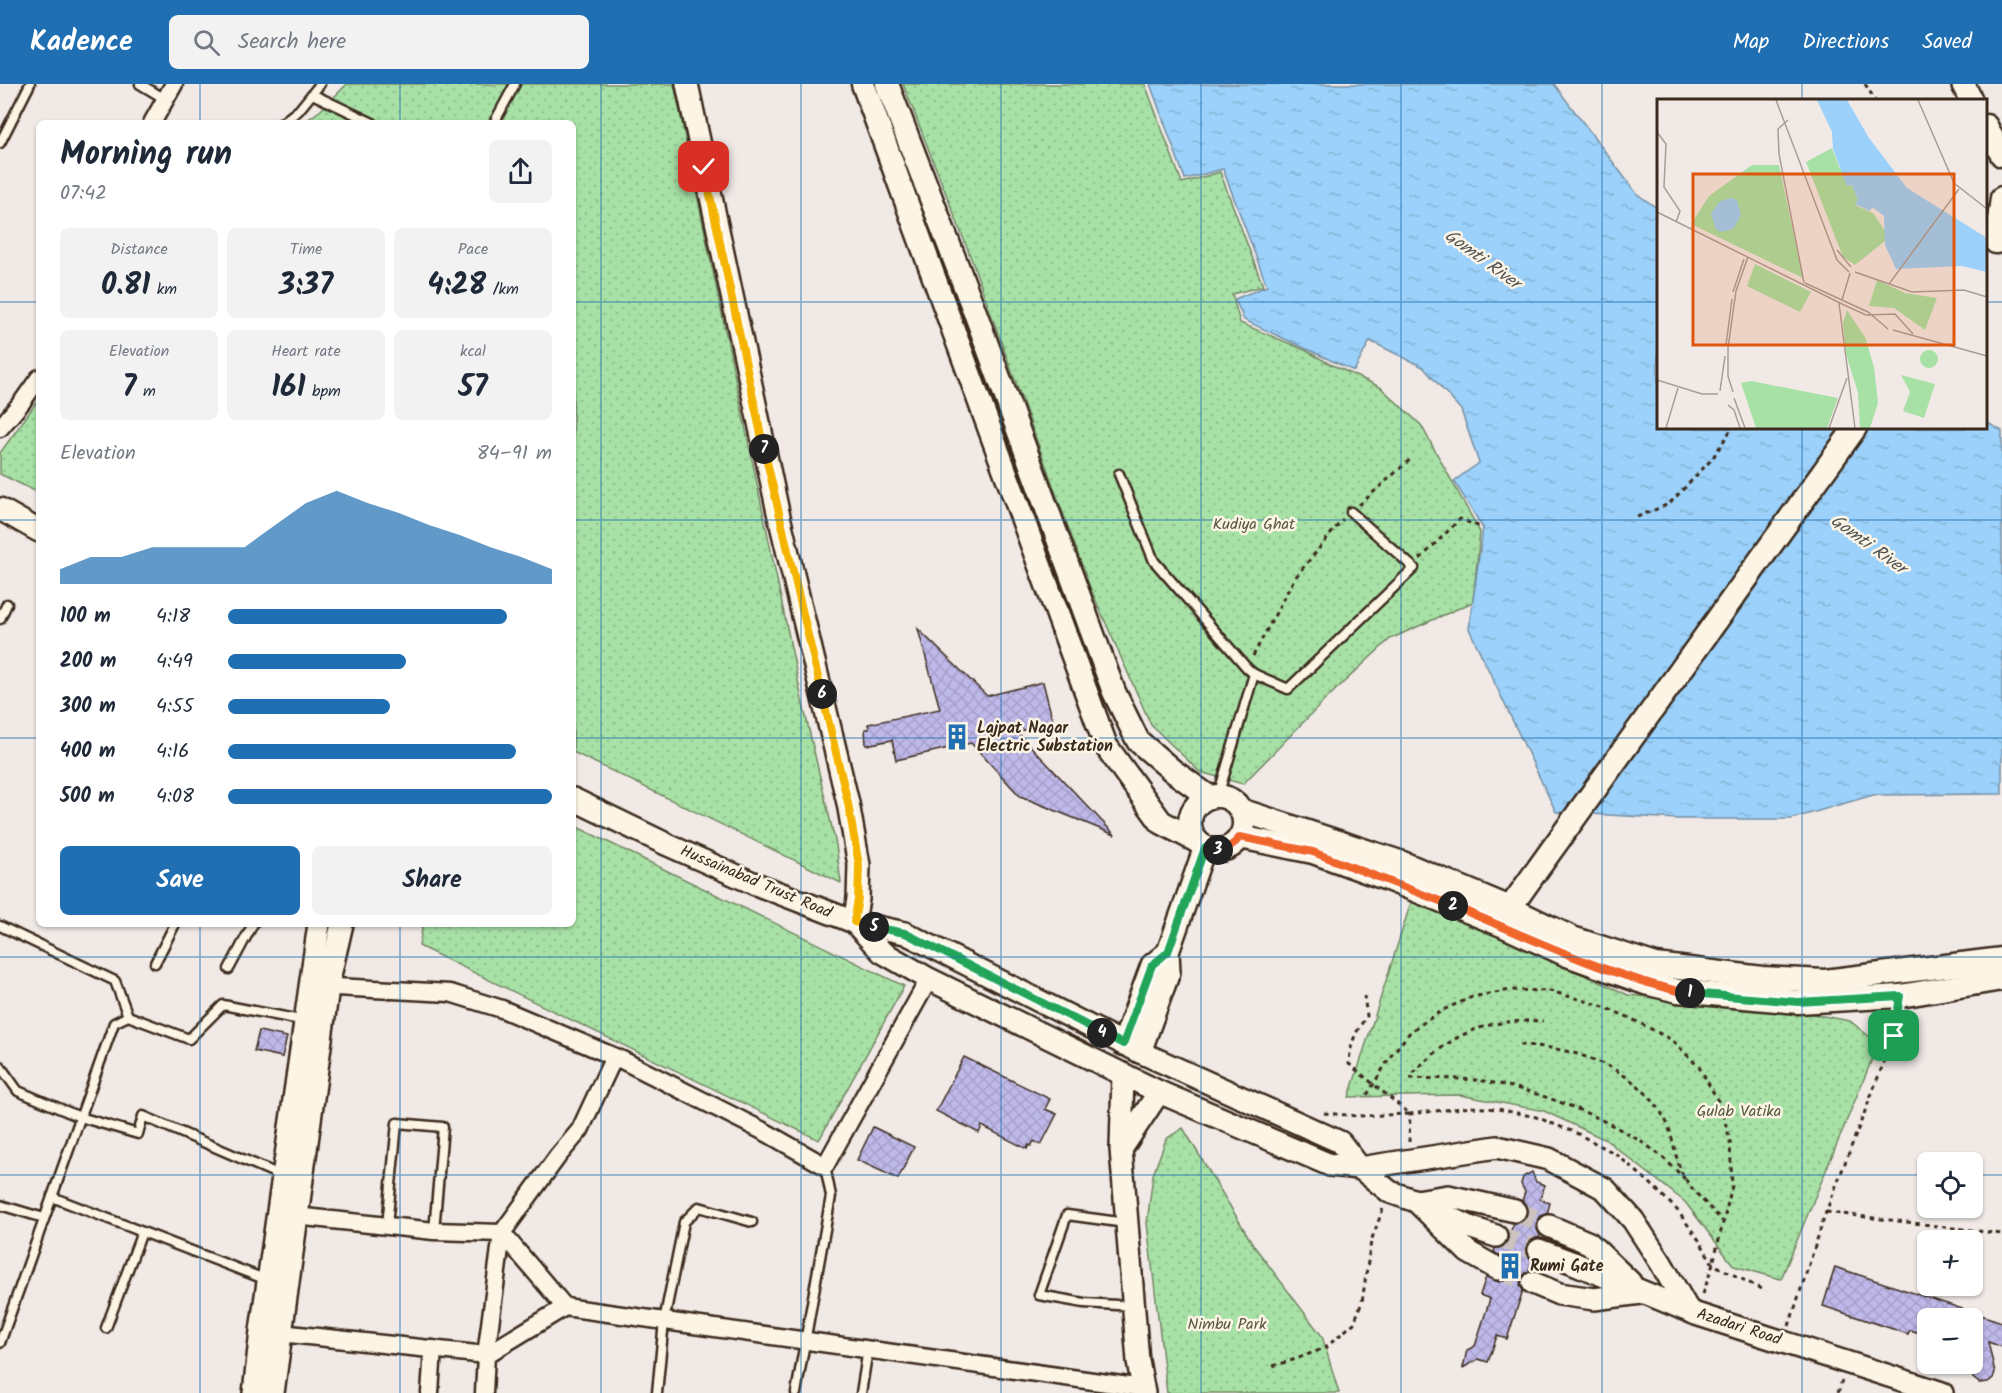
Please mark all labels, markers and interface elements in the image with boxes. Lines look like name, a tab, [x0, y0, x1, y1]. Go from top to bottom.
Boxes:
search box	[169, 15, 589, 69]
text: Kadence	[30, 20, 133, 65]
text: Search here	[238, 25, 346, 60]
icon: search	[190, 26, 223, 59]
text: Map	[1733, 26, 1769, 59]
text: Directions	[1802, 26, 1889, 59]
text: Saved	[1922, 26, 1972, 59]
inset map	[1657, 99, 1987, 429]
text: Morning run	[60, 129, 232, 182]
button: share	[489, 140, 552, 203]
pin	[678, 141, 729, 192]
icon: check	[687, 150, 720, 183]
text: 07:42	[60, 178, 107, 210]
water label: Gomti River	[1438, 222, 1530, 300]
text: Distance	[110, 237, 168, 262]
text: Time	[290, 237, 322, 262]
text: Pace	[458, 237, 488, 262]
text: 0.81	[101, 262, 150, 310]
text: 3:37	[279, 262, 333, 310]
text: 4:28	[427, 262, 486, 310]
text: km	[150, 277, 177, 302]
text: /km	[486, 277, 519, 302]
text: Elevation	[109, 339, 169, 364]
text: Heart rate	[271, 339, 341, 364]
text: kcal	[460, 339, 486, 364]
text: 7	[122, 364, 137, 412]
text: 161	[271, 364, 306, 412]
text: 57	[458, 364, 488, 412]
text: m	[137, 379, 156, 404]
text: bpm	[306, 379, 341, 404]
pin: 7	[749, 434, 779, 464]
text: 7	[760, 436, 768, 461]
text: Elevation	[60, 438, 136, 470]
text: 84–91 m	[477, 438, 552, 470]
water label: Gomti River	[1824, 507, 1916, 585]
park label: Kudiya Ghat	[1213, 512, 1296, 537]
text: 100 m	[60, 601, 111, 633]
text: 4:18	[156, 601, 190, 633]
text: 200 m	[60, 646, 116, 678]
text: 4:49	[156, 646, 193, 678]
pin: 6	[807, 679, 837, 709]
text: 6	[818, 681, 826, 706]
text: 300 m	[60, 691, 116, 723]
text: 4:55	[156, 691, 193, 723]
place label: Lajpat Nagar Electric Substation	[977, 716, 1113, 759]
building icon: Lajpat Nagar Electric Substation	[942, 722, 972, 752]
text: 400 m	[60, 736, 116, 768]
text: 4:16	[156, 736, 189, 768]
text: 500 m	[60, 781, 115, 813]
text: 4:08	[156, 781, 194, 813]
pin: 3	[1203, 835, 1233, 865]
text: 3	[1214, 837, 1222, 862]
street label: Hussainabad Trust Road	[676, 839, 837, 926]
button: Save	[60, 846, 300, 915]
button: Share	[312, 846, 552, 915]
pin: 2	[1438, 891, 1468, 921]
text: 2	[1448, 893, 1458, 918]
pin: 5	[859, 912, 889, 942]
text: 5	[870, 914, 878, 939]
pin: 1	[1675, 978, 1705, 1008]
text: 1	[1688, 980, 1692, 1005]
pin	[1868, 1010, 1919, 1061]
pin: 4	[1087, 1018, 1117, 1048]
icon: arrive	[1877, 1019, 1910, 1052]
text: 4	[1098, 1020, 1106, 1045]
park label: Gulab Vatika	[1697, 1099, 1781, 1124]
map controls	[1917, 1152, 1983, 1374]
button: locate	[1917, 1152, 1983, 1218]
button: +	[1917, 1230, 1983, 1296]
building icon: Rumi Gate	[1495, 1251, 1525, 1281]
place label: Rumi Gate	[1530, 1254, 1604, 1279]
street label: Azadari Road	[1694, 1302, 1785, 1353]
button: −	[1917, 1308, 1983, 1374]
park label: Nimbu Park	[1188, 1312, 1267, 1337]

